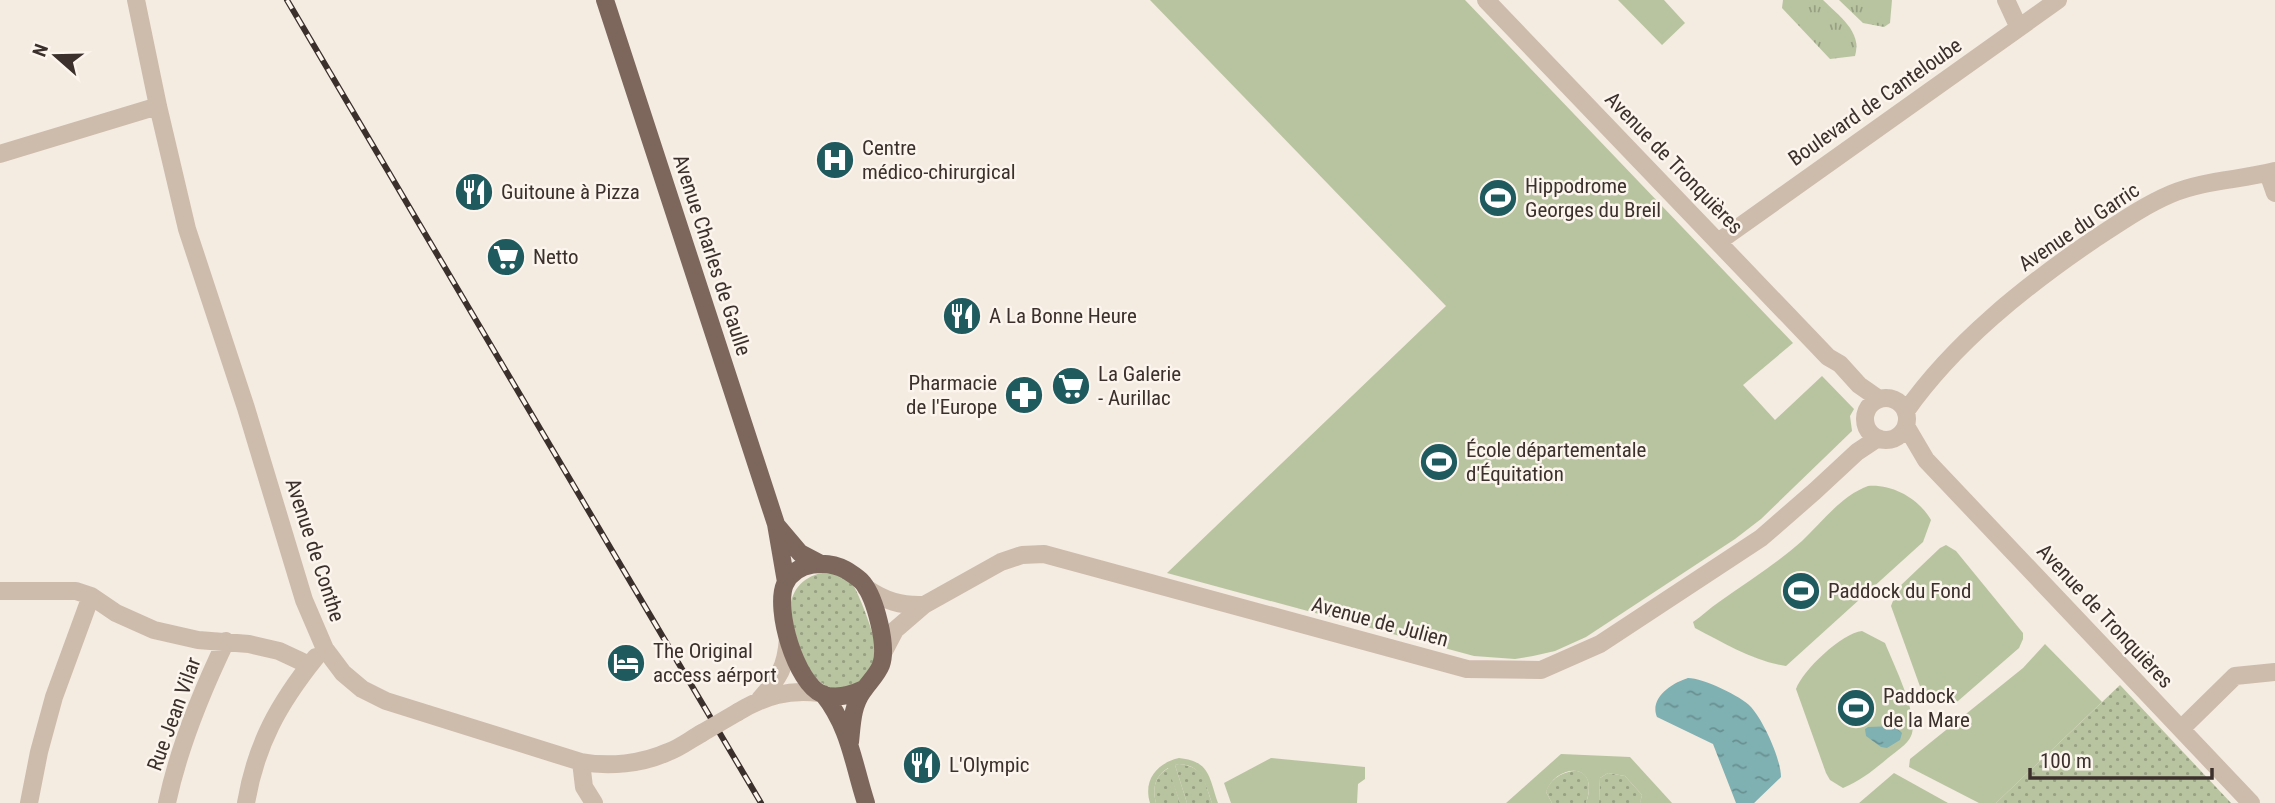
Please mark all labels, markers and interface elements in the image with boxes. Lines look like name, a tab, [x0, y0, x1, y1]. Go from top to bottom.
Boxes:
north arrow	[21, 21, 91, 91]
street label: Boulevard de Canteloube	[1784, 33, 1966, 171]
text: N	[28, 41, 53, 60]
street label: Avenue de Tronquières	[1600, 87, 1748, 239]
place label: Centre médico-chirurgical	[862, 136, 1016, 184]
hospital icon: Centre médico-chirurgical	[814, 139, 856, 181]
street label: Avenue Charles de Gaulle	[668, 151, 756, 359]
restaurant icon: Guitoune à Pizza	[453, 171, 495, 213]
place label: Hippodrome Georges du Breil	[1525, 174, 1661, 222]
sports icon: Hippodrome Georges du Breil	[1477, 177, 1519, 219]
street label: Avenue du Garric	[2014, 178, 2144, 276]
place label: Guitoune à Pizza	[501, 180, 640, 204]
supermarket icon: Netto	[485, 236, 527, 278]
place label: Netto	[533, 245, 579, 269]
restaurant icon: A La Bonne Heure	[941, 295, 983, 337]
place label: A La Bonne Heure	[989, 304, 1137, 328]
place label: La Galerie - Aurillac	[1098, 362, 1181, 410]
supermarket icon: La Galerie - Aurillac	[1050, 365, 1092, 407]
place label: Pharmacie de l'Europe	[906, 371, 997, 419]
pharmacy icon: Pharmacie de l'Europe	[1003, 374, 1045, 416]
place label: École départementale d'Équitation	[1466, 438, 1647, 486]
sports icon: École départementale d'Équitation	[1418, 441, 1460, 483]
street label: Avenue de Conthe	[281, 475, 350, 625]
street label: Avenue de Tronquières	[2032, 539, 2178, 693]
sports icon: Paddock du Fond	[1780, 570, 1822, 612]
place label: Paddock du Fond	[1828, 579, 1971, 603]
street label: Avenue de Julien	[1309, 592, 1451, 652]
place label: The Original access aérport	[653, 639, 777, 687]
hotel icon: The Original access aérport	[605, 642, 647, 684]
street label: Rue Jean Vilar	[142, 654, 206, 774]
place label: Paddock de la Mare	[1883, 684, 1970, 732]
sports icon: Paddock de la Mare	[1835, 687, 1877, 729]
scale bar	[2030, 736, 2212, 780]
restaurant icon: L'Olympic	[901, 744, 943, 786]
text: 100 m	[2040, 749, 2092, 773]
place label: L'Olympic	[949, 753, 1030, 777]

